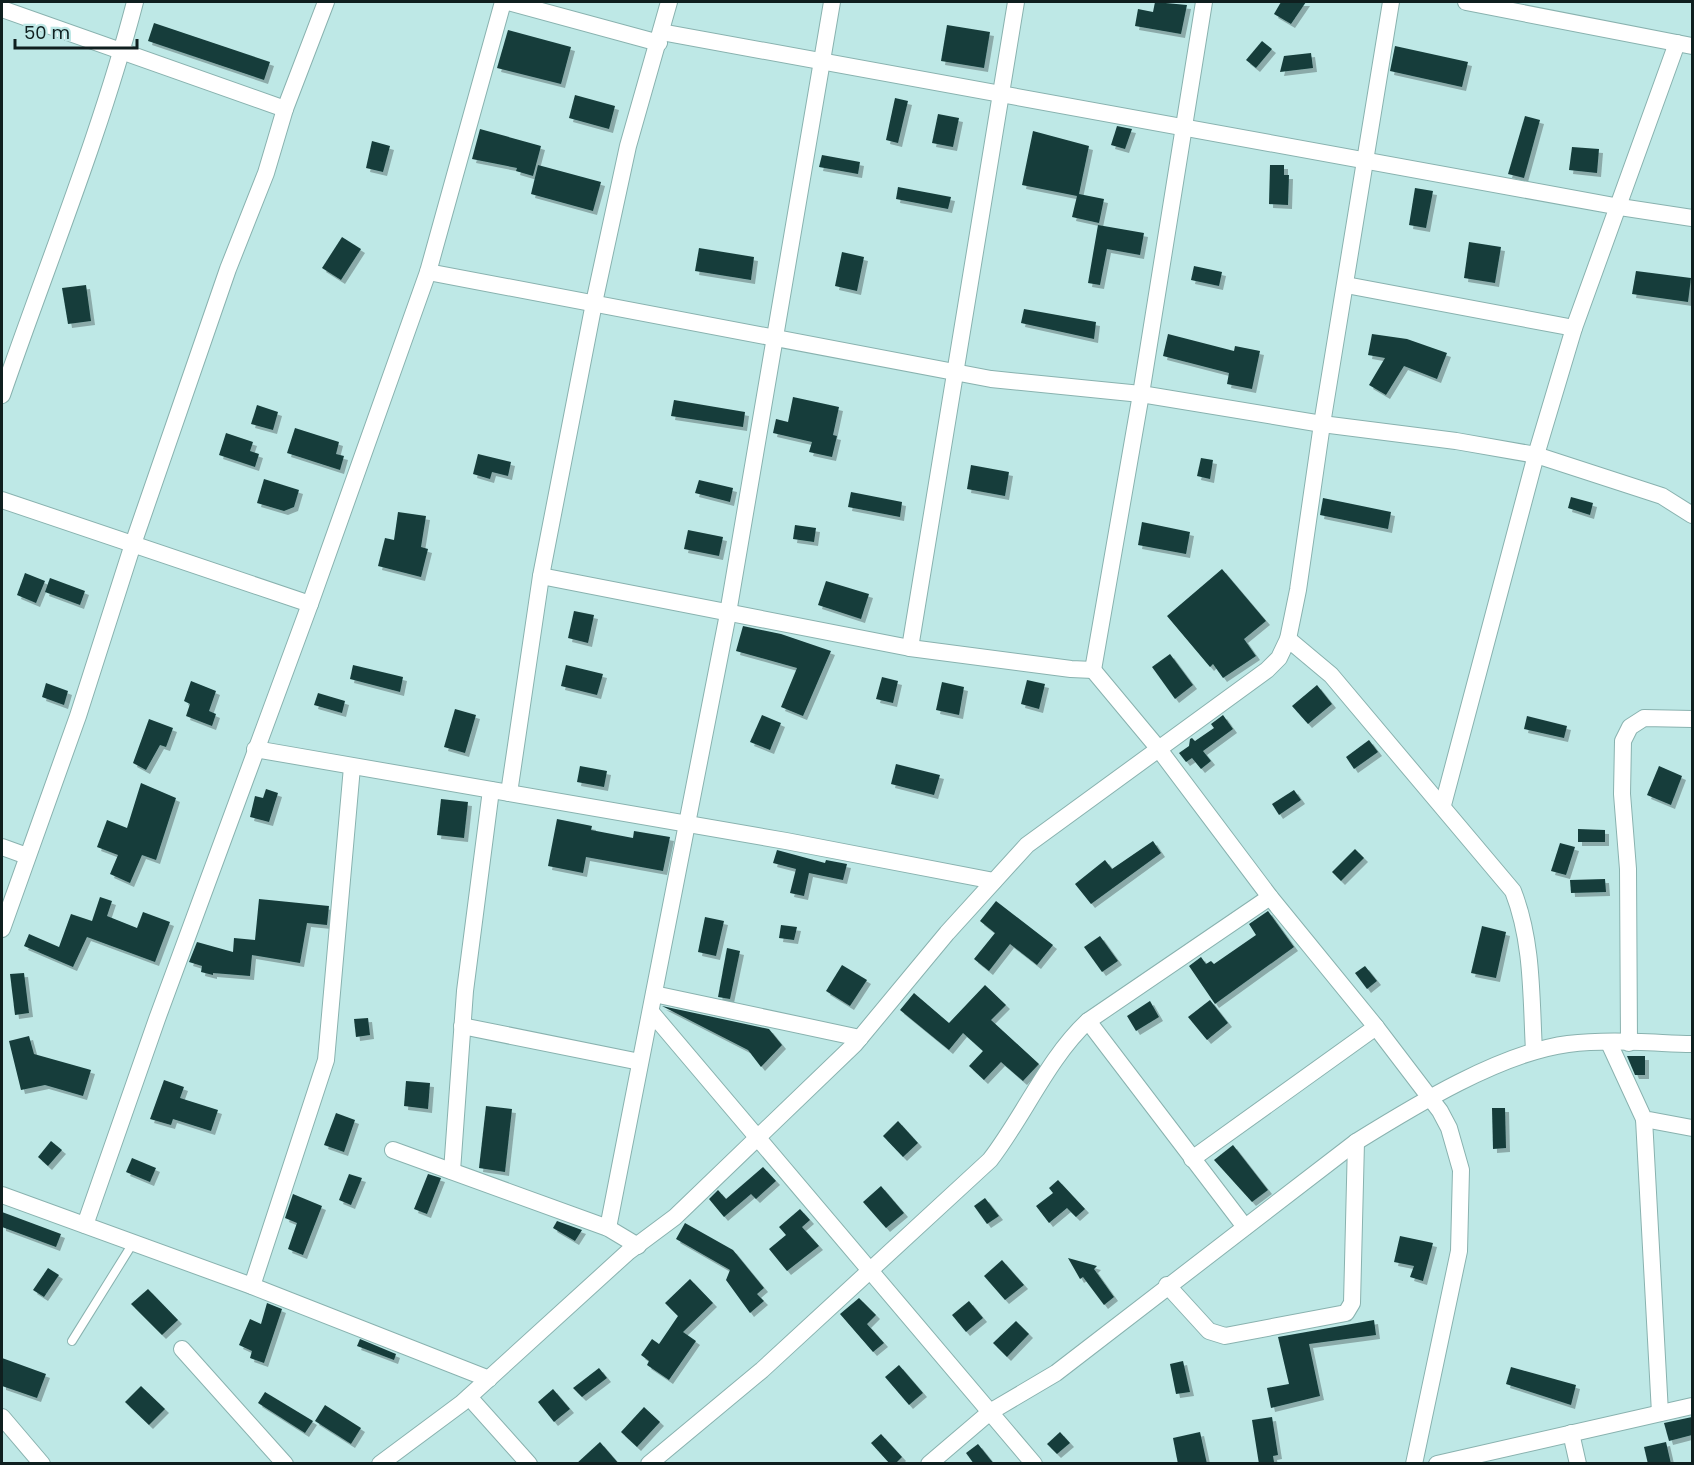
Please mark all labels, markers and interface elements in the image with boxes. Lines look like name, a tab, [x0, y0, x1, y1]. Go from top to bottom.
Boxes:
scale bar	[15, 12, 136, 50]
text: 50 m	[24, 20, 70, 45]

